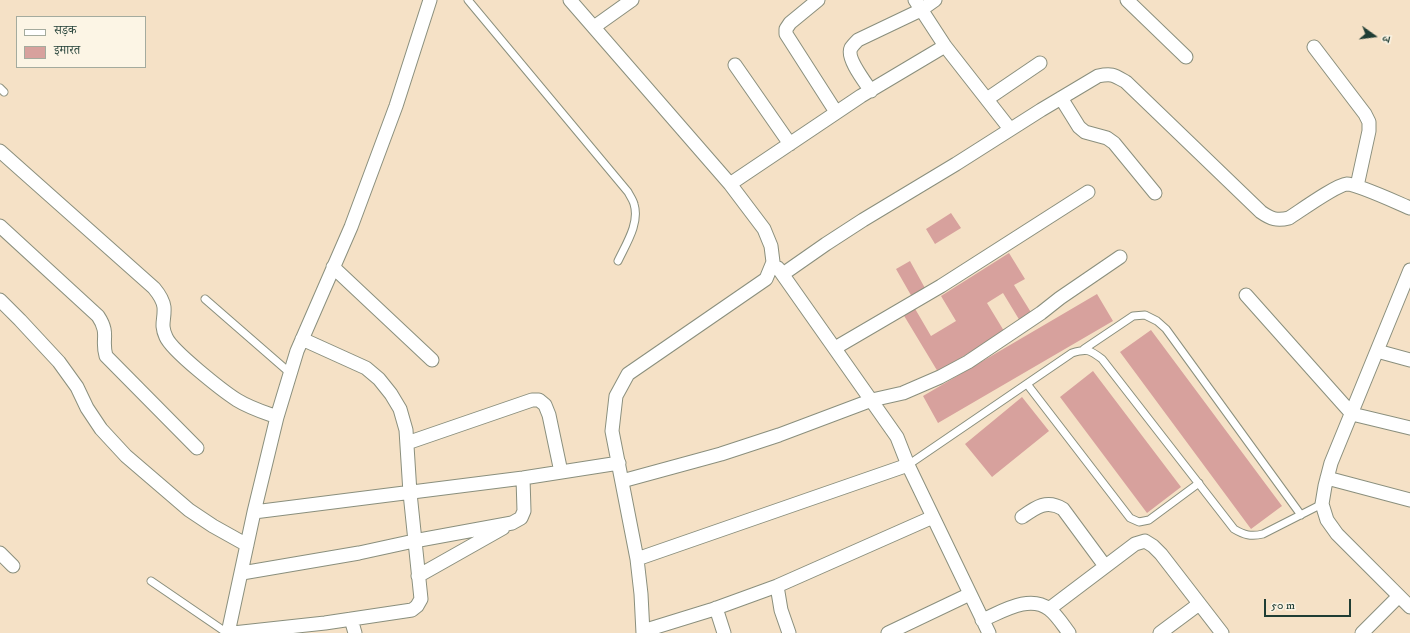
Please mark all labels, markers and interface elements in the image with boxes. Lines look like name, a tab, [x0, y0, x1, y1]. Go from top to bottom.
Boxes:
legend	[16, 16, 146, 68]
north arrow	[1354, 16, 1394, 56]
text: सड़क	[54, 23, 77, 38]
text: उ	[1378, 34, 1393, 43]
text: इमारत	[54, 43, 80, 58]
scale bar	[1266, 591, 1353, 617]
text: 50 m	[1271, 598, 1295, 613]

